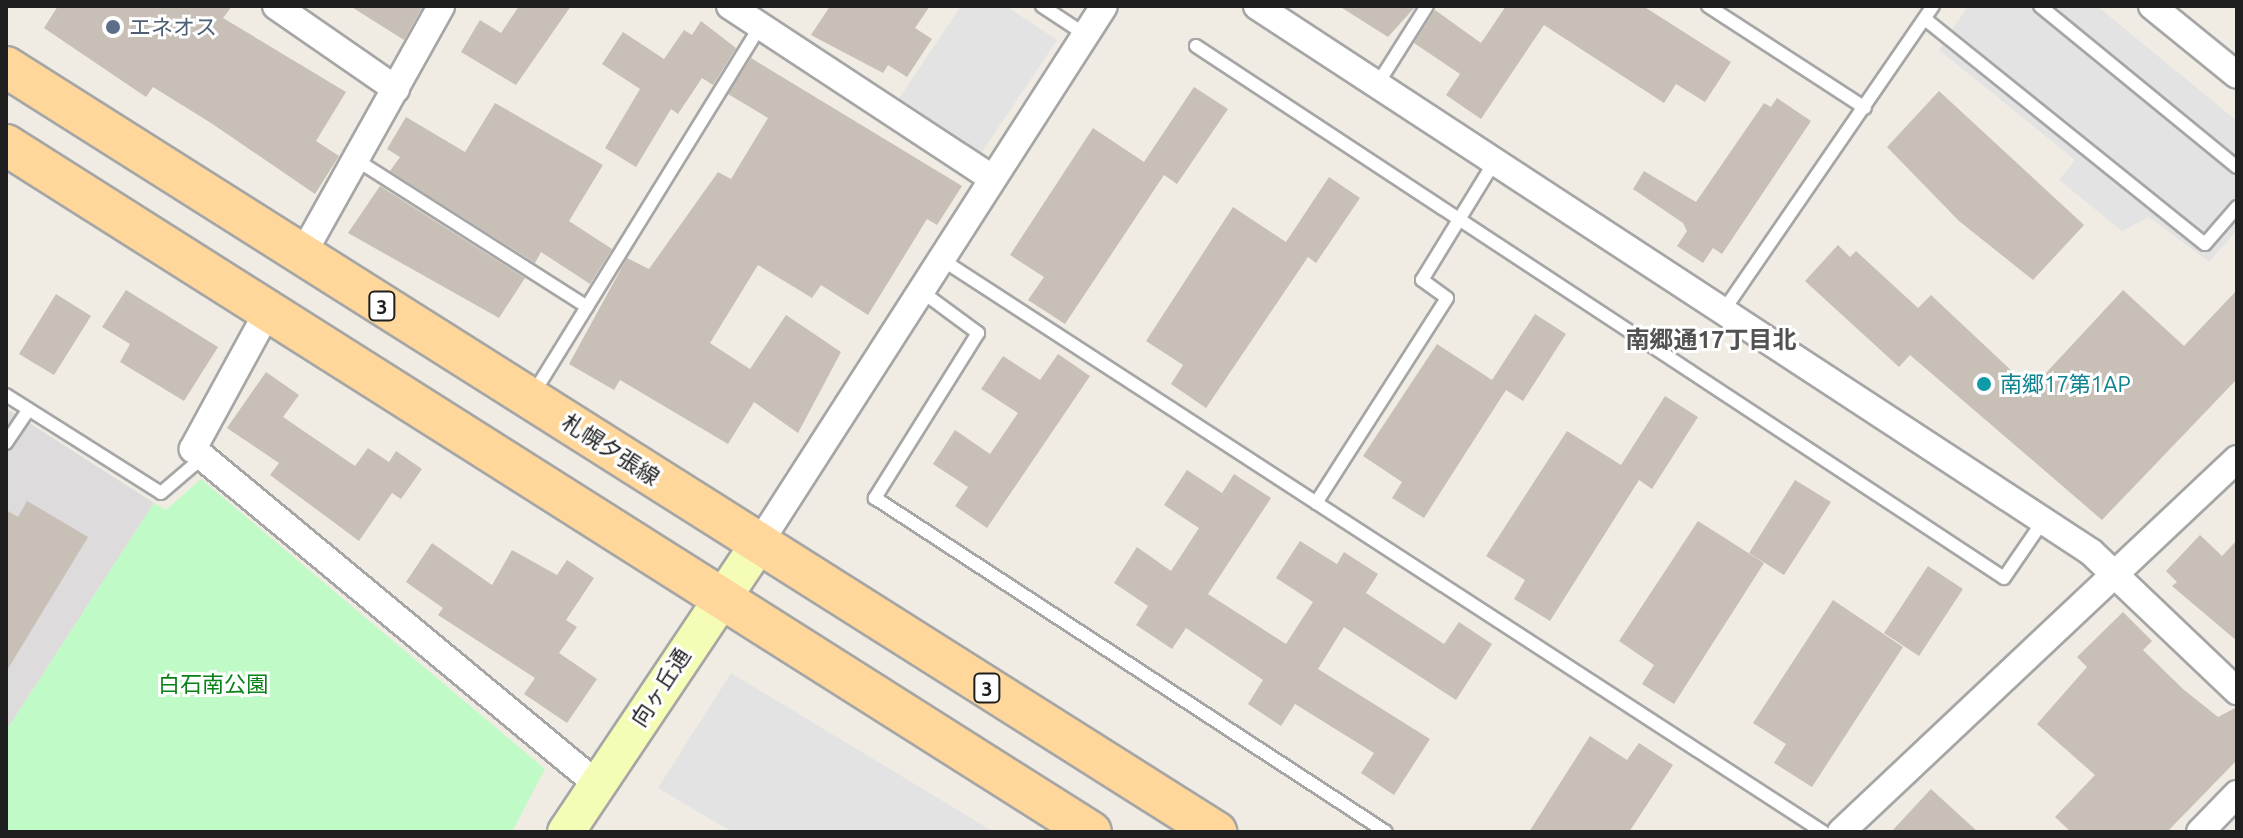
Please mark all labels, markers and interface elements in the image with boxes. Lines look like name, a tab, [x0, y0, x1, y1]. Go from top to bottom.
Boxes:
place label: エネオス	[129, 14, 217, 40]
marker: エネオス	[104, 18, 122, 36]
road number: 3	[368, 290, 396, 322]
district label: 南郷通17丁目北	[1625, 326, 1797, 354]
place label: 南郷17第1AP	[2000, 371, 2131, 397]
marker: 南郷17第1AP	[1975, 375, 1993, 393]
street label: 札幌夕張線	[558, 408, 664, 490]
street label: 向ヶ丘通	[625, 643, 695, 731]
park label: 白石南公園	[158, 671, 268, 697]
road number: 3	[973, 672, 1001, 704]

